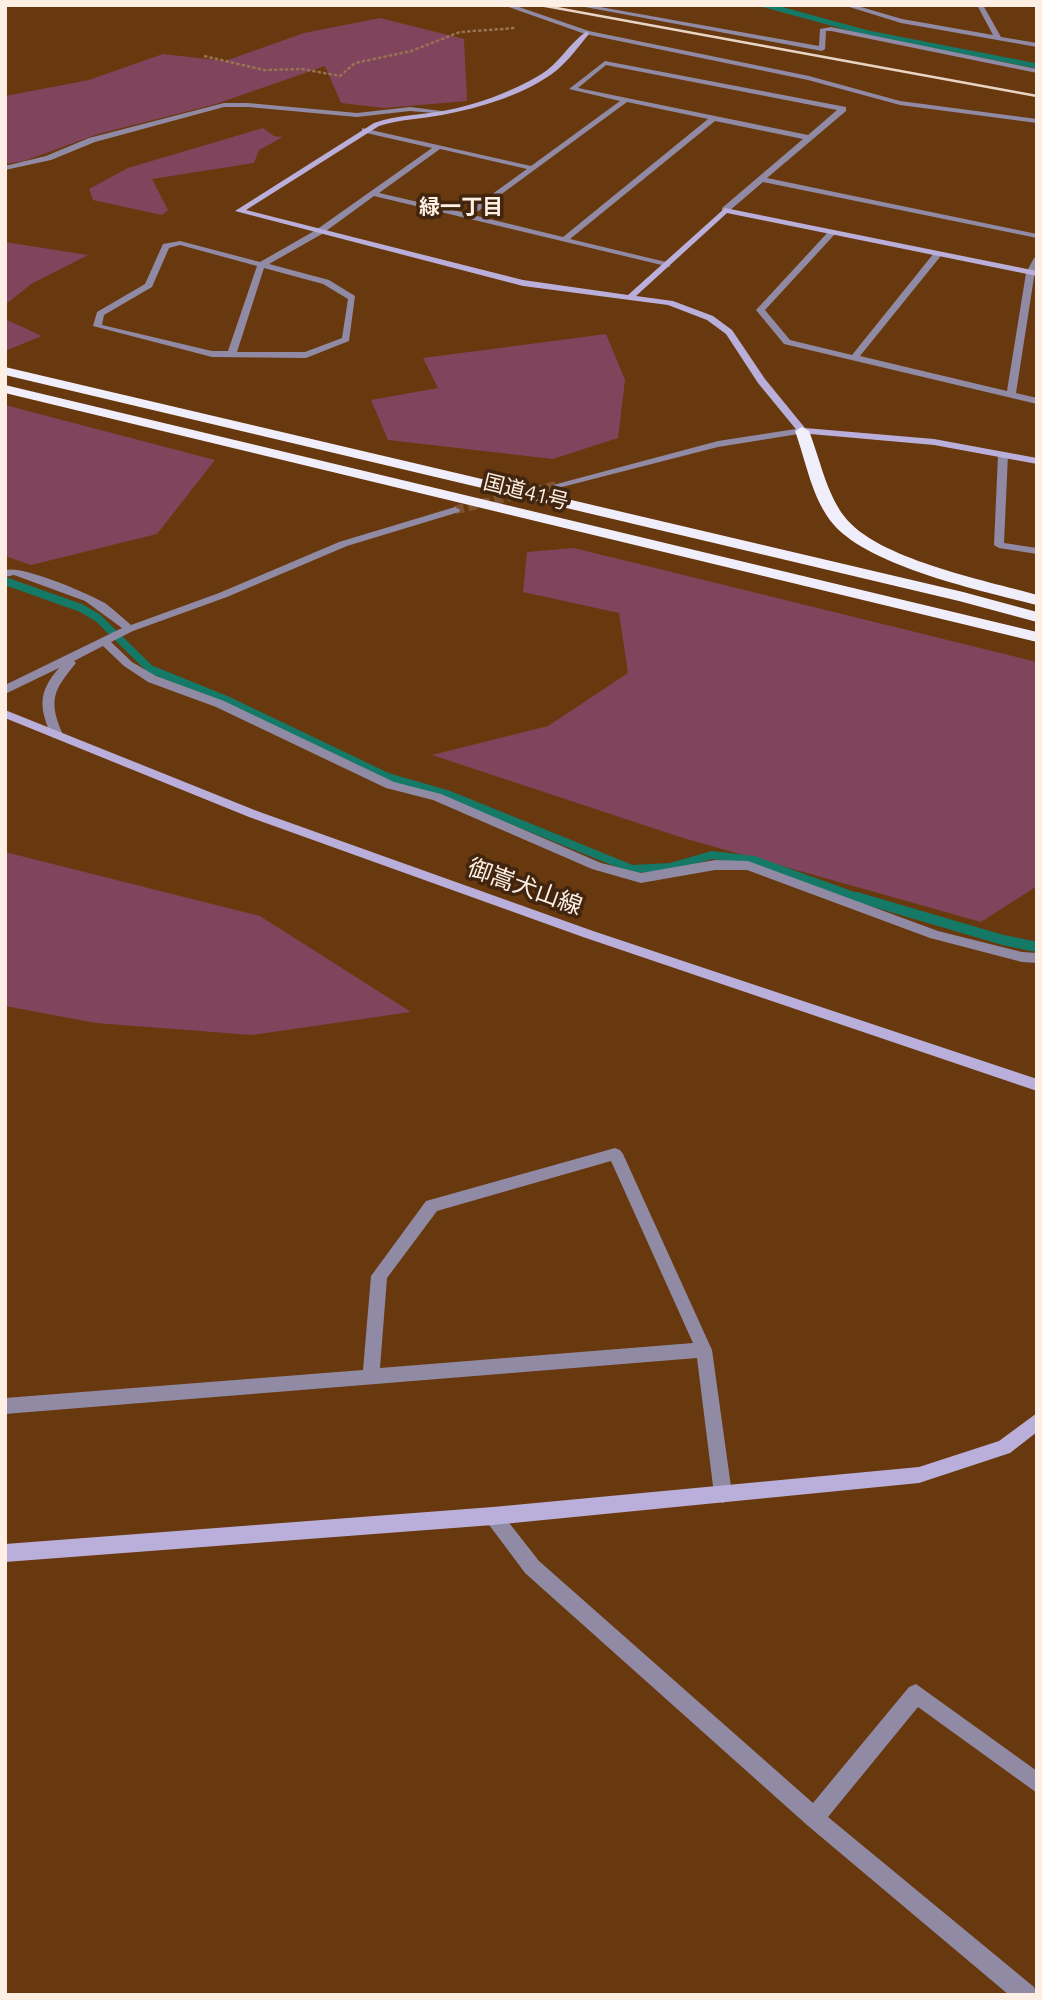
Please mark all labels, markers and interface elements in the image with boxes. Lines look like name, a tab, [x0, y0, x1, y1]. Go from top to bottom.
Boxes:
district label: 緑一丁目	[419, 194, 503, 220]
street label: 国道41号	[481, 469, 571, 515]
street label: 御嵩犬山線	[464, 853, 586, 921]

